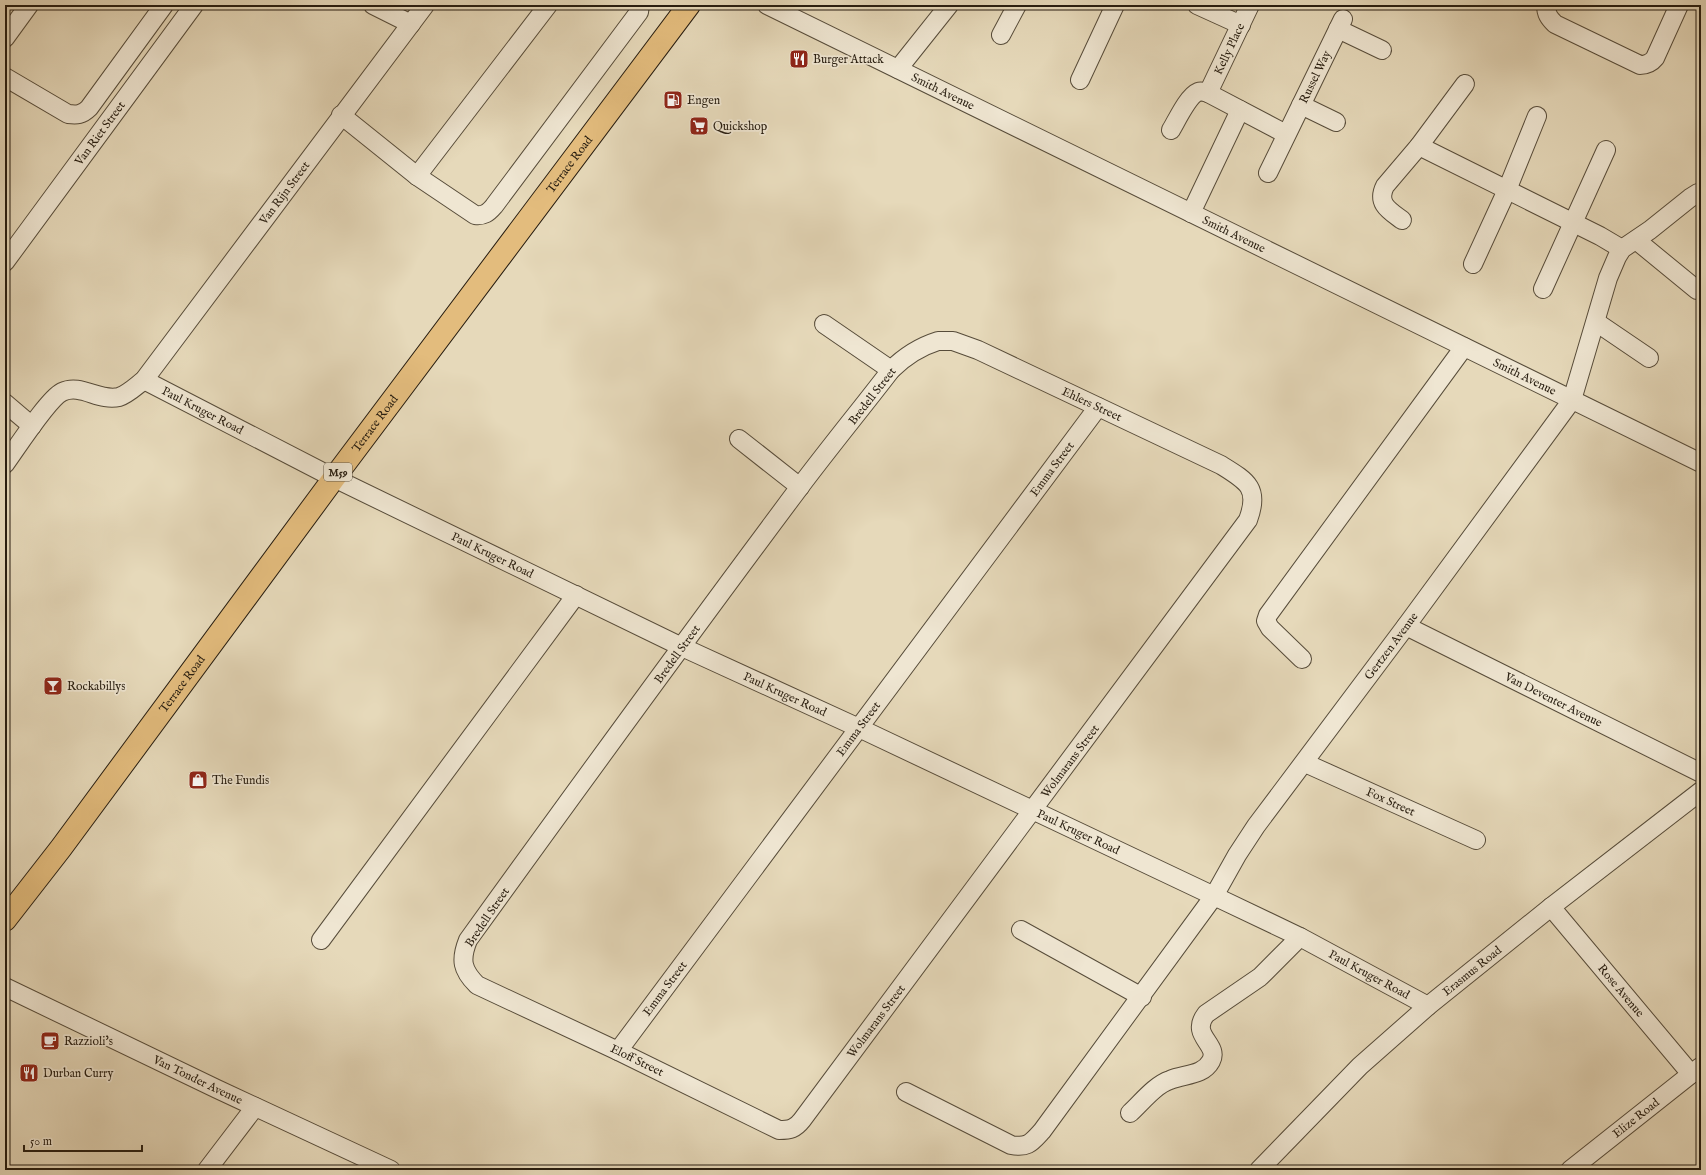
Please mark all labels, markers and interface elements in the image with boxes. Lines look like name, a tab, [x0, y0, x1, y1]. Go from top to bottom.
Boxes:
street label: Kelly Place	[1211, 20, 1248, 77]
restaurant icon: Burger Attack	[788, 48, 810, 70]
street label: Russel Way	[1296, 48, 1335, 106]
place label: Burger Attack	[813, 52, 884, 67]
street label: Smith Avenue	[909, 70, 977, 114]
fuel station icon: Engen	[662, 89, 684, 111]
place label: Engen	[687, 93, 721, 108]
street label: Van Riet Street	[71, 98, 129, 169]
supermarket icon: Quickshop	[688, 115, 710, 137]
place label: Quickshop	[713, 119, 768, 135]
street label: Terrace Road	[543, 133, 596, 196]
street label: Van Rijn Street	[256, 158, 313, 228]
street label: Smith Avenue	[1200, 213, 1268, 256]
street label: Smith Avenue	[1491, 355, 1559, 399]
street label: Bredell Street	[845, 365, 899, 428]
street label: Paul Kruger Road	[159, 383, 246, 438]
street label: Ehlers Street	[1059, 384, 1124, 425]
street label: Terrace Road	[349, 392, 402, 455]
street label: Emma Street	[1027, 439, 1078, 500]
road number: M59	[324, 463, 352, 481]
street label: Paul Kruger Road	[449, 529, 536, 582]
street label: Gertzen Avenue	[1361, 609, 1422, 683]
street label: Bredell Street	[651, 622, 704, 687]
street label: Terrace Road	[156, 652, 209, 716]
street label: Paul Kruger Road	[741, 669, 829, 720]
street label: Van Deventer Avenue	[1501, 669, 1605, 731]
bar icon: Rockabillys	[42, 675, 64, 697]
place label: Rockabillys	[67, 679, 125, 694]
street label: Emma Street	[833, 699, 884, 759]
street label: Wolmarans Street	[1038, 722, 1103, 801]
shop icon: The Fundis	[187, 769, 209, 791]
place label: The Fundis	[212, 773, 269, 788]
street label: Fox Street	[1364, 784, 1417, 820]
street label: Paul Kruger Road	[1034, 806, 1122, 858]
street label: Bredell Street	[462, 885, 513, 950]
street label: Erasmus Road	[1440, 942, 1505, 999]
street label: Paul Kruger Road	[1326, 947, 1413, 1003]
street label: Emma Street	[640, 958, 690, 1019]
street label: Rose Avenue	[1594, 961, 1647, 1021]
street label: Wolmarans Street	[844, 982, 909, 1061]
cafe icon: Razzioli's	[39, 1030, 61, 1052]
place label: Razzioli's	[64, 1034, 113, 1049]
street label: Eloff Street	[608, 1041, 666, 1080]
street label: Van Tonder Avenue	[150, 1052, 245, 1108]
restaurant icon: Durban Curry	[18, 1062, 40, 1084]
place label: Durban Curry	[43, 1066, 113, 1081]
street label: Elize Road	[1610, 1095, 1663, 1141]
scale bar	[24, 1127, 142, 1153]
text: 50 m	[30, 1134, 52, 1149]

